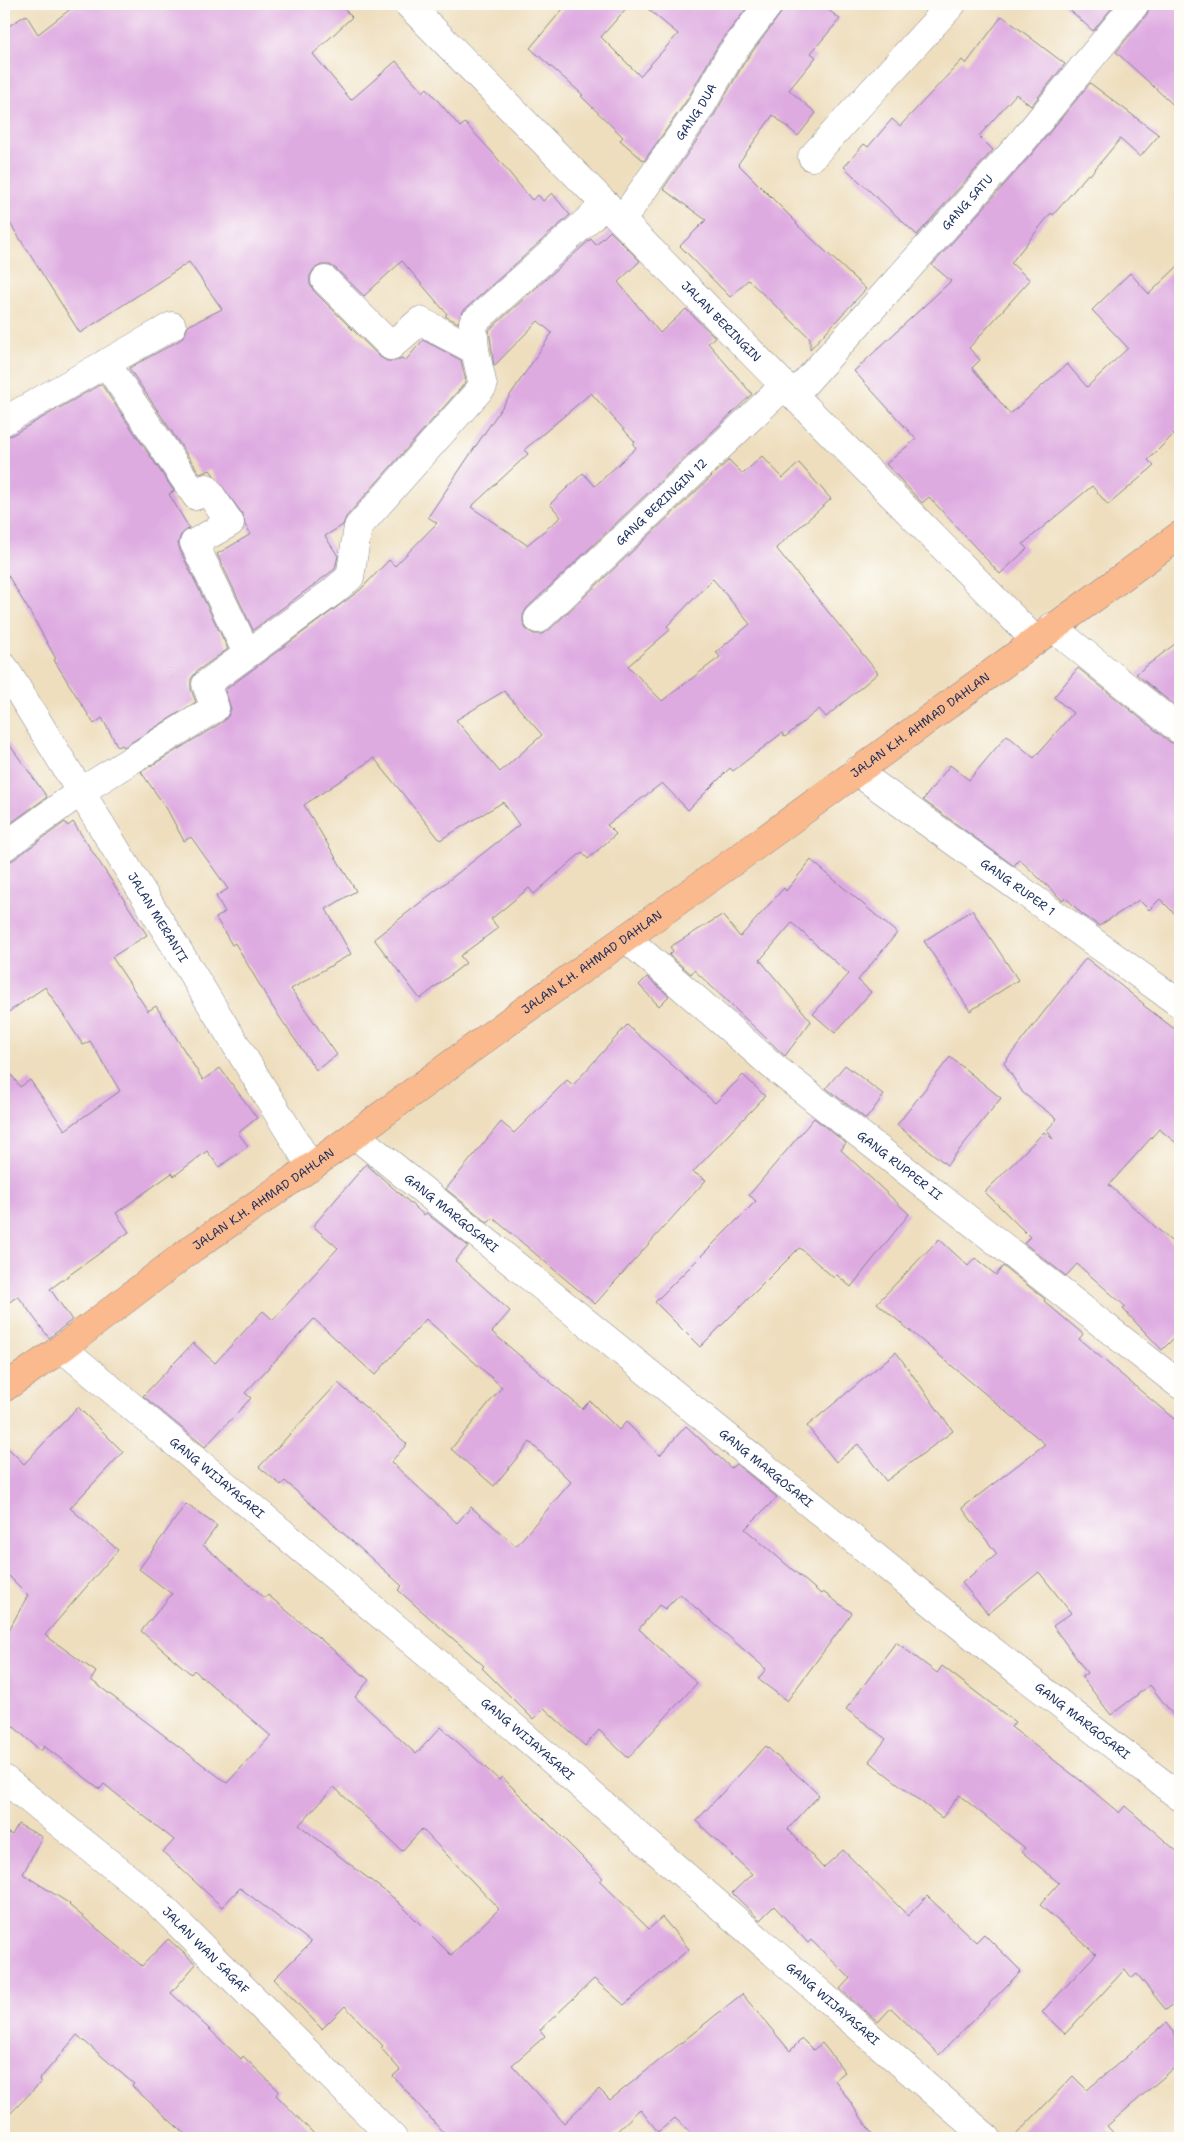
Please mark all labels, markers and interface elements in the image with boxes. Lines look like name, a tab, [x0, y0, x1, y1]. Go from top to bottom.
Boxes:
street label: GANG DUA	[672, 80, 720, 144]
street label: GANG SATU	[938, 171, 996, 234]
street label: JALAN BERINGIN	[678, 278, 764, 365]
street label: GANG BERINGIN 12	[612, 455, 711, 549]
street label: JALAN K.H. AHMAD DAHLAN	[848, 669, 993, 782]
street label: GANG RUPER 1	[977, 855, 1058, 919]
street label: JALAN MERANTI	[124, 870, 192, 966]
street label: JALAN K.H. AHMAD DAHLAN	[519, 907, 665, 1018]
street label: GANG RUPPER II	[854, 1127, 946, 1204]
street label: JALAN K.H. AHMAD DAHLAN	[190, 1145, 337, 1254]
street label: GANG MARGOSARI	[401, 1170, 502, 1256]
street label: GANG MARGOSARI	[716, 1425, 816, 1511]
street label: GANG WIJAYASARI	[166, 1433, 268, 1522]
street label: GANG MARGOSARI	[1031, 1679, 1133, 1763]
street label: GANG WIJAYASARI	[477, 1694, 578, 1784]
street label: JALAN WAN SAGAF	[159, 1904, 253, 1998]
street label: GANG WIJAYASARI	[783, 1959, 883, 2049]

